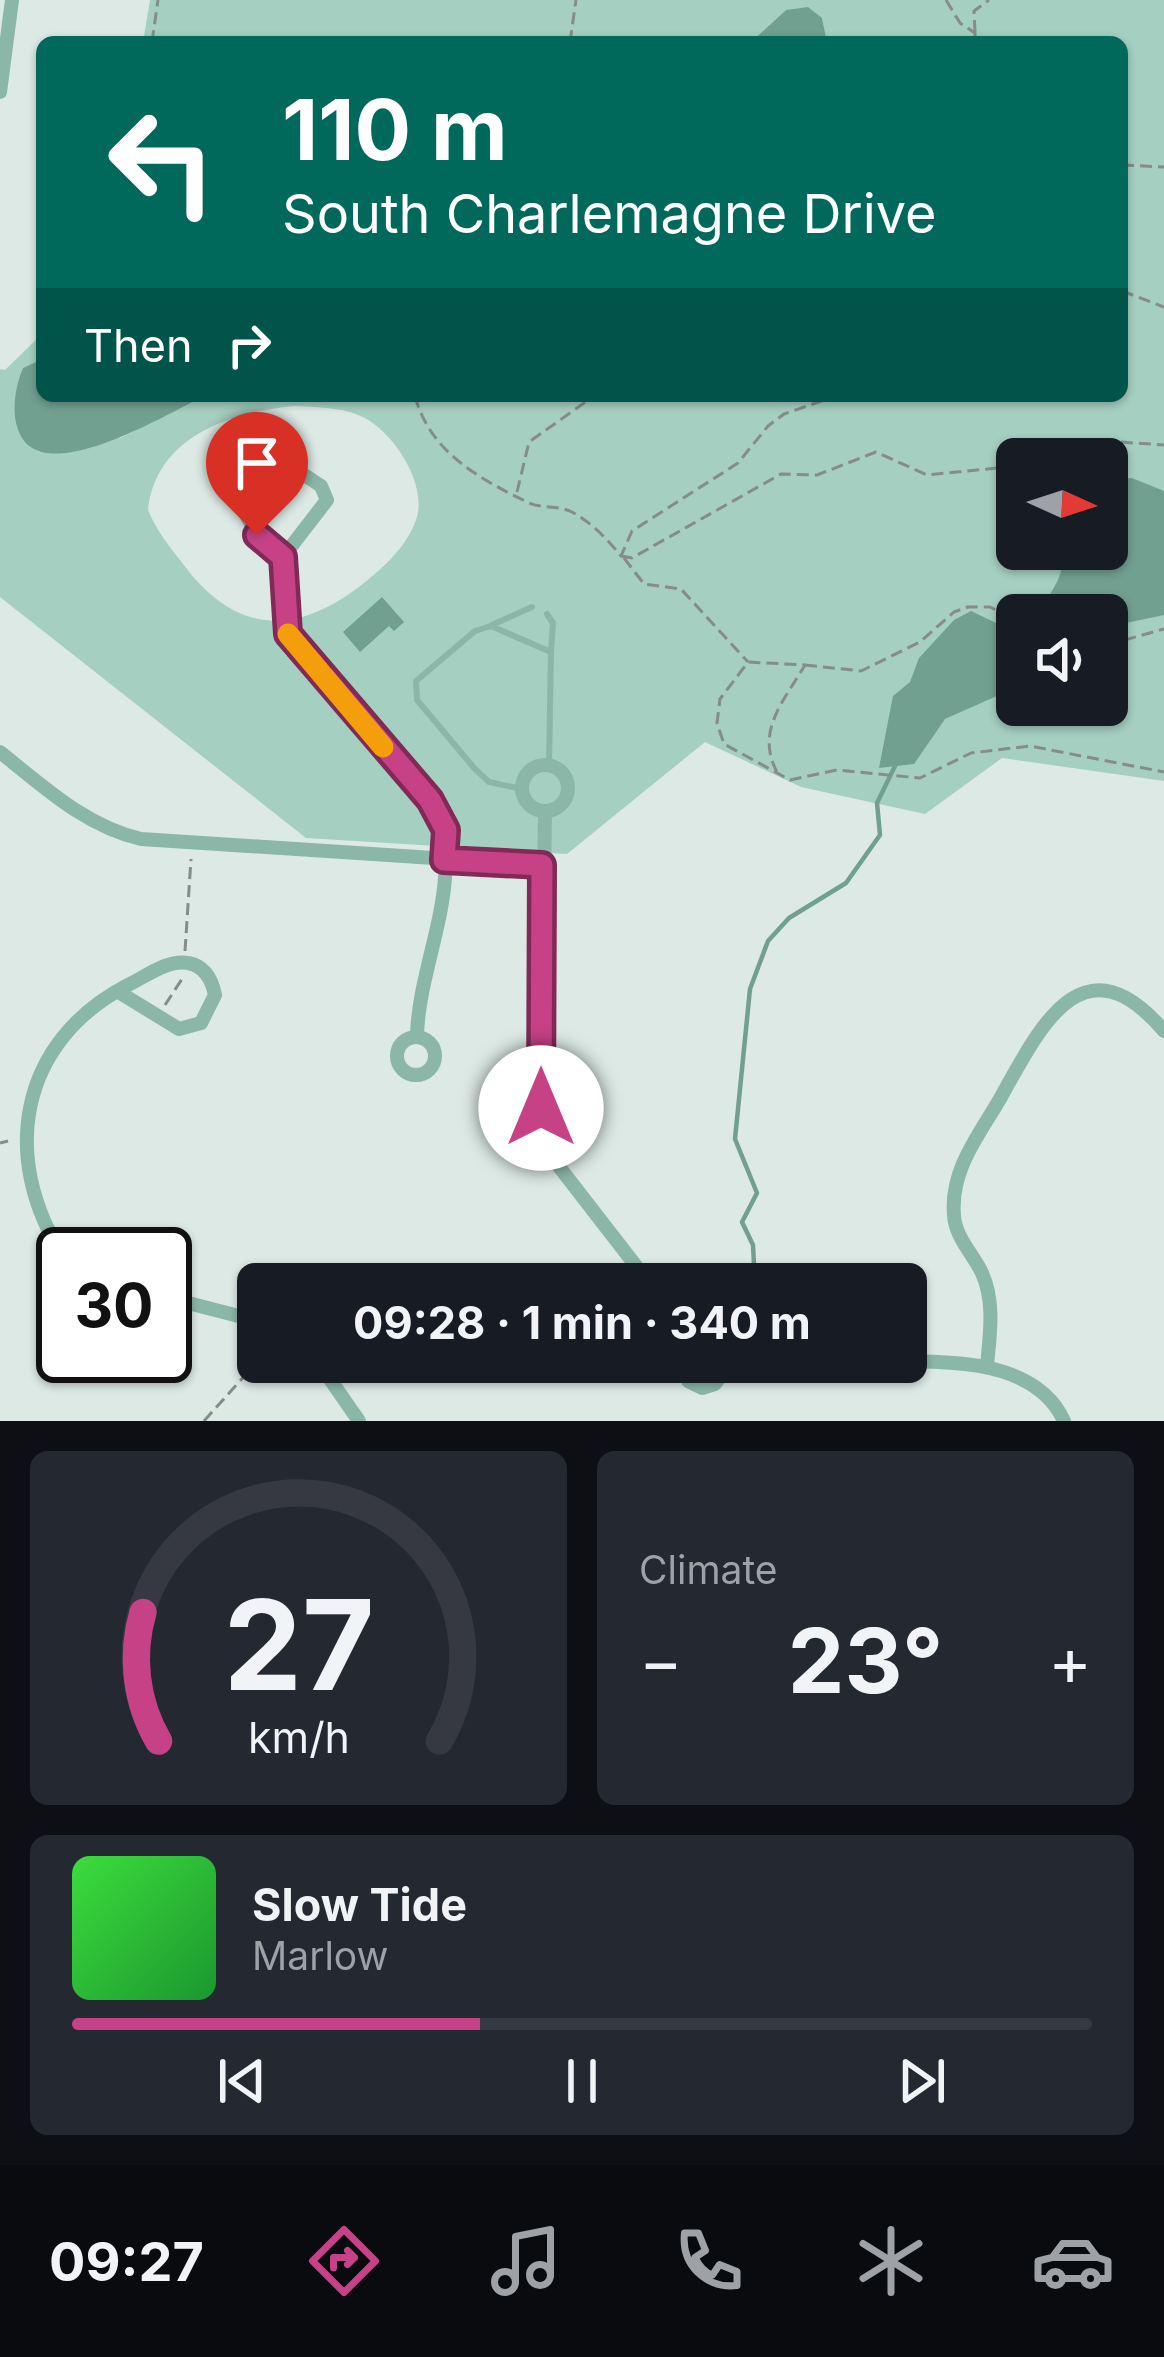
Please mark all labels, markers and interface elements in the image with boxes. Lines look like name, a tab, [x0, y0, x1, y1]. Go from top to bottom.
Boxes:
text: 110 m	[282, 79, 508, 180]
icon: left	[84, 84, 240, 240]
text: South Charlemagne Drive	[282, 181, 937, 246]
icon: right	[216, 312, 282, 378]
text: Then	[84, 318, 192, 373]
pin	[206, 412, 308, 535]
icon: arrive	[224, 430, 290, 496]
north arrow	[996, 438, 1128, 570]
map controls	[996, 438, 1128, 726]
button: sound	[996, 594, 1128, 726]
position arrow	[478, 1045, 604, 1171]
speed limit sign: 30	[36, 1227, 192, 1383]
text: 09:28 · 1 min · 340 m	[353, 1295, 811, 1350]
text: Climate	[639, 1546, 778, 1593]
text: 27	[223, 1569, 374, 1720]
text: 23°	[788, 1606, 943, 1715]
text: −	[639, 1621, 683, 1701]
text: +	[1048, 1621, 1092, 1701]
text: km/h	[248, 1711, 349, 1763]
text: Slow Tide	[252, 1877, 467, 1932]
text: Marlow	[252, 1932, 388, 1979]
icon: previous	[209, 2048, 275, 2114]
icon: pause	[549, 2048, 615, 2114]
icon: next	[889, 2048, 955, 2114]
icon: directions	[302, 2219, 386, 2303]
icon: music	[484, 2219, 568, 2303]
icon: phone	[667, 2219, 751, 2303]
icon: climate	[849, 2219, 933, 2303]
icon: car	[1031, 2219, 1115, 2303]
text: 09:27	[49, 2229, 204, 2294]

